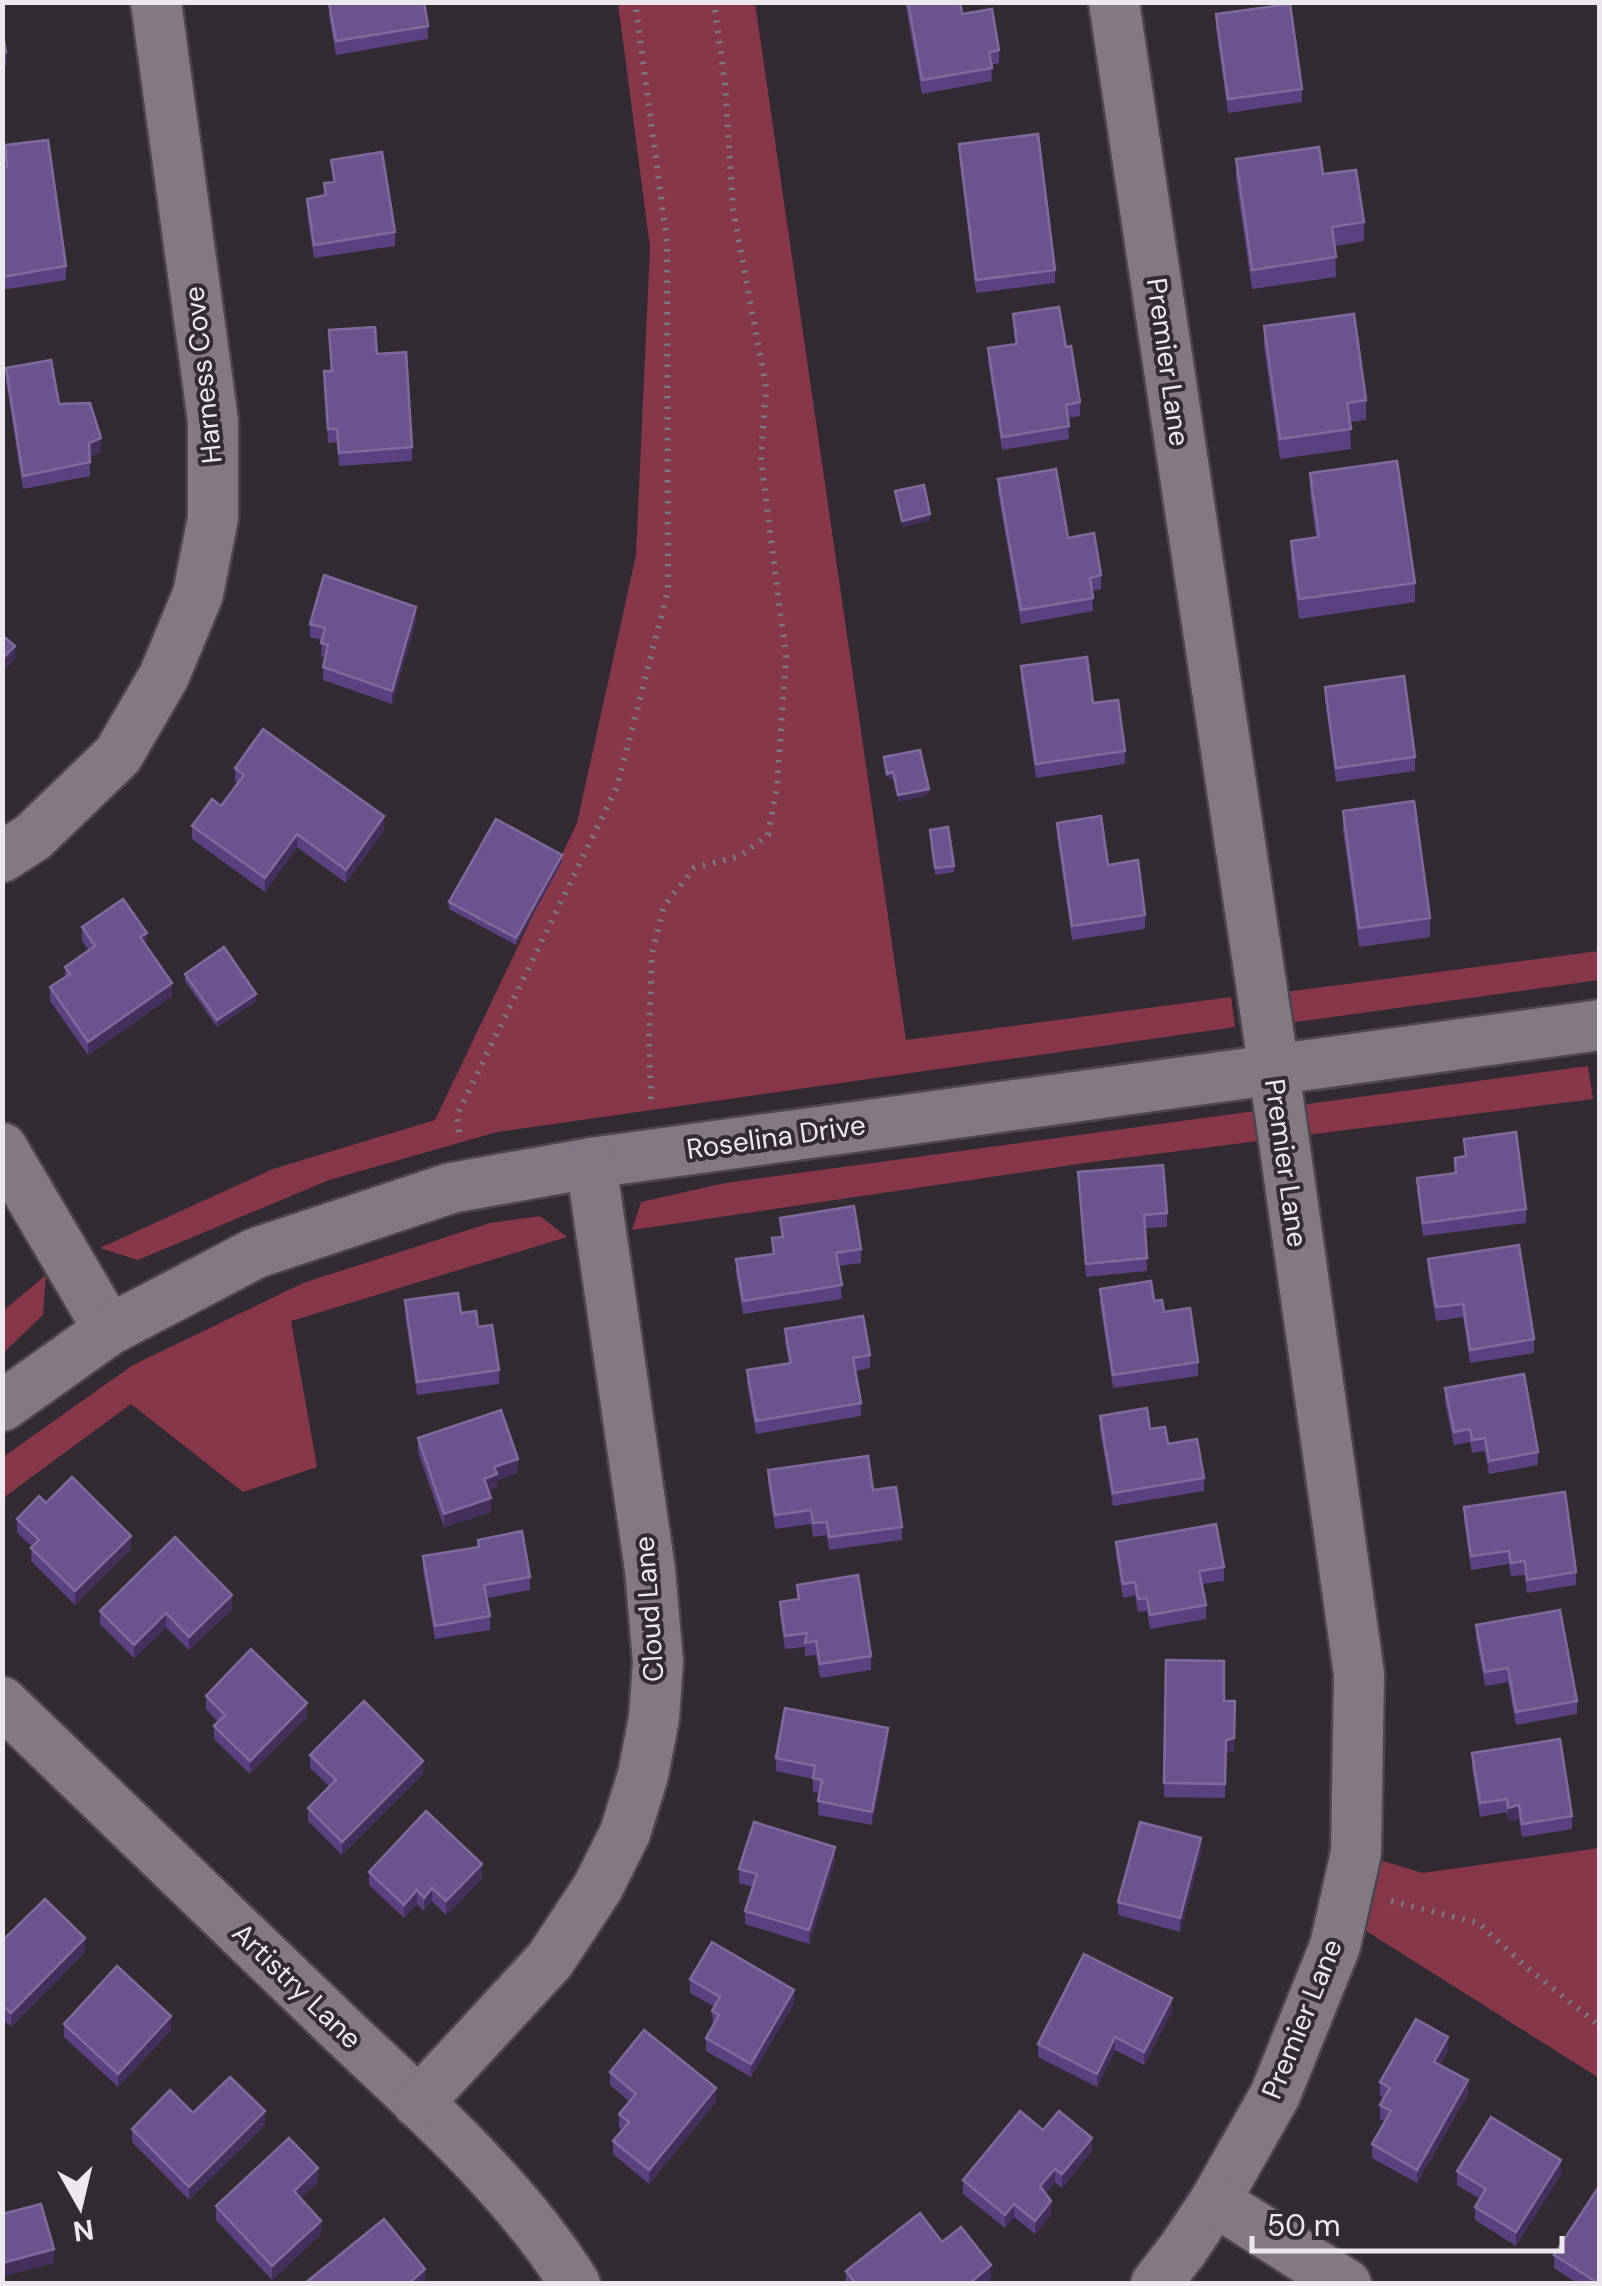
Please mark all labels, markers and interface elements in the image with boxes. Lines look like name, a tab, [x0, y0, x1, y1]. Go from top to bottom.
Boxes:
street label: Premier Lane	[1138, 276, 1198, 448]
street label: Harness Cove	[175, 284, 231, 466]
street label: Premier Lane	[1256, 1077, 1316, 1249]
street label: Roselina Drive	[684, 1106, 868, 1168]
street label: Cloud Lane	[625, 1535, 673, 1683]
street label: Artistry Lane	[224, 1915, 370, 2057]
street label: Premier Lane	[1253, 1934, 1351, 2104]
north arrow	[30, 2156, 130, 2256]
scale bar	[1252, 2191, 1562, 2253]
text: 50 m	[1267, 2206, 1341, 2245]
text: N	[71, 2211, 96, 2250]

